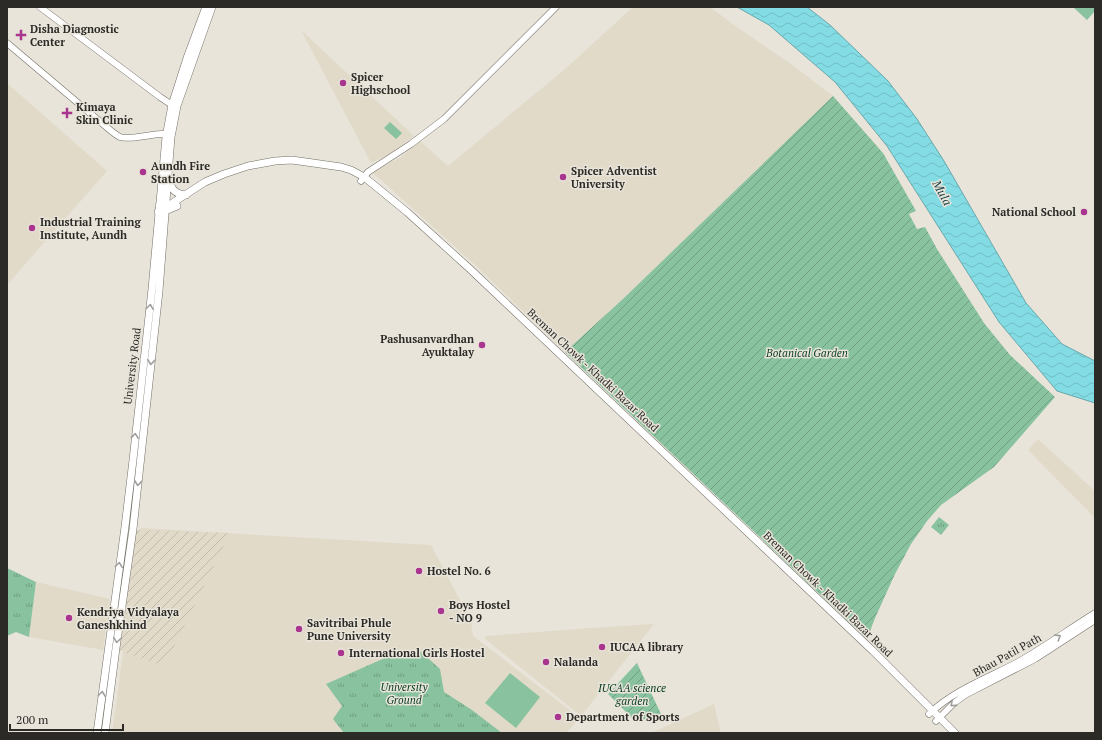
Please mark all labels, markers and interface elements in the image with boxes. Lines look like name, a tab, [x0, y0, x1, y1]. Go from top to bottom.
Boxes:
place label: Disha Diagnostic Center	[30, 22, 120, 49]
marker: Disha Diagnostic Center	[15, 29, 27, 41]
place label: Spicer Highschool	[351, 70, 411, 97]
marker: Spicer Highschool	[338, 78, 348, 88]
place label: Kimaya Skin Clinic	[76, 100, 133, 127]
marker: Kimaya Skin Clinic	[61, 107, 73, 119]
place label: Aundh Fire Station	[151, 159, 210, 186]
place label: Spicer Adventist University	[571, 164, 658, 191]
marker: Aundh Fire Station	[138, 167, 148, 177]
marker: Spicer Adventist University	[558, 172, 568, 182]
water label: Mula	[929, 177, 955, 208]
place label: National School	[992, 205, 1076, 219]
marker: National School	[1079, 207, 1089, 217]
place label: Industrial Training Institute, Aundh	[40, 215, 141, 242]
marker: Industrial Training Institute, Aundh	[27, 223, 37, 233]
one-way arrow	[145, 304, 154, 310]
street label: Breman Chowk - Khadki Bazar Road	[524, 305, 662, 435]
street label: University Road	[120, 327, 144, 405]
place label: Pashusanvardhan Ayuktalay	[380, 332, 474, 359]
marker: Pashusanvardhan Ayuktalay	[477, 340, 487, 350]
park label: Botanical Garden	[765, 346, 848, 360]
one-way arrow	[147, 359, 156, 365]
one-way arrow	[130, 433, 139, 439]
one-way arrow	[134, 480, 143, 486]
street label: Breman Chowk - Khadki Bazar Road	[760, 528, 896, 660]
one-way arrow	[114, 562, 123, 569]
place label: Hostel No. 6	[427, 564, 491, 578]
marker: Hostel No. 6	[414, 566, 424, 576]
place label: Boys Hostel - NO 9	[449, 598, 511, 625]
place label: Kendriya Vidyalaya Ganeshkhind	[77, 605, 179, 632]
marker: Boys Hostel - NO 9	[436, 606, 446, 616]
marker: Kendriya Vidyalaya Ganeshkhind	[64, 613, 74, 623]
place label: Savitribai Phule Pune University	[307, 616, 391, 643]
marker: Savitribai Phule Pune University	[294, 624, 304, 634]
street label: Bhau Patil Path	[970, 630, 1044, 680]
one-way arrow	[1054, 634, 1061, 642]
one-way arrow	[113, 637, 122, 643]
place label: IUCAA library	[610, 640, 683, 654]
marker: IUCAA library	[597, 642, 607, 652]
place label: International Girls Hostel	[349, 646, 485, 660]
marker: International Girls Hostel	[336, 648, 346, 658]
place label: Nalanda	[554, 655, 598, 669]
marker: Nalanda	[541, 657, 551, 667]
park label: University Ground	[381, 680, 428, 707]
park label: IUCAA science garden	[597, 681, 666, 708]
one-way arrow	[98, 691, 107, 697]
one-way arrow	[951, 700, 958, 707]
scale bar	[10, 706, 123, 732]
place label: Department of Sports	[566, 710, 680, 724]
text: 200 m	[16, 712, 49, 727]
marker: Department of Sports	[553, 712, 563, 722]

